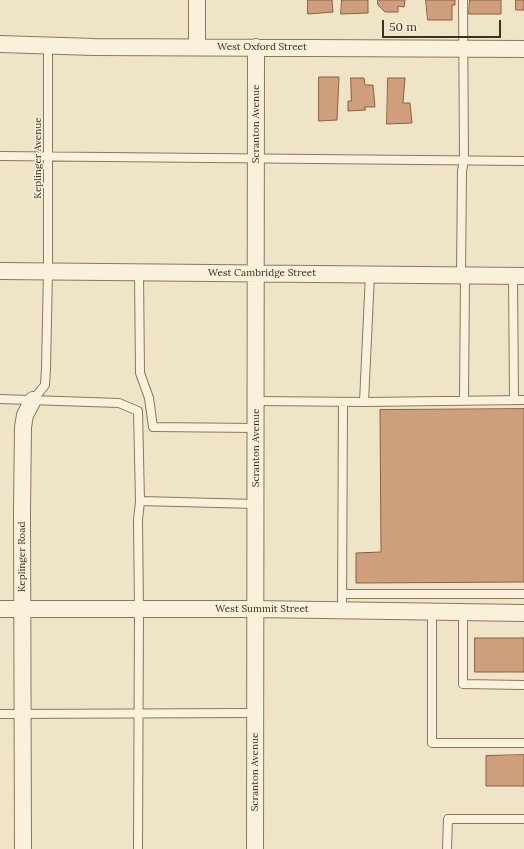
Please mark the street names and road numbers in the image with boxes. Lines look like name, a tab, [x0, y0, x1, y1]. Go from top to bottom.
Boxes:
street label: West Oxford Street	[217, 41, 307, 53]
street label: Scranton Avenue	[250, 85, 262, 163]
street label: Keplinger Avenue	[32, 117, 44, 199]
street label: West Cambridge Street	[208, 267, 316, 279]
street label: Scranton Avenue	[250, 409, 262, 487]
street label: Keplinger Road	[16, 522, 28, 592]
street label: West Summit Street	[215, 603, 309, 615]
street label: Scranton Avenue	[249, 733, 261, 811]

